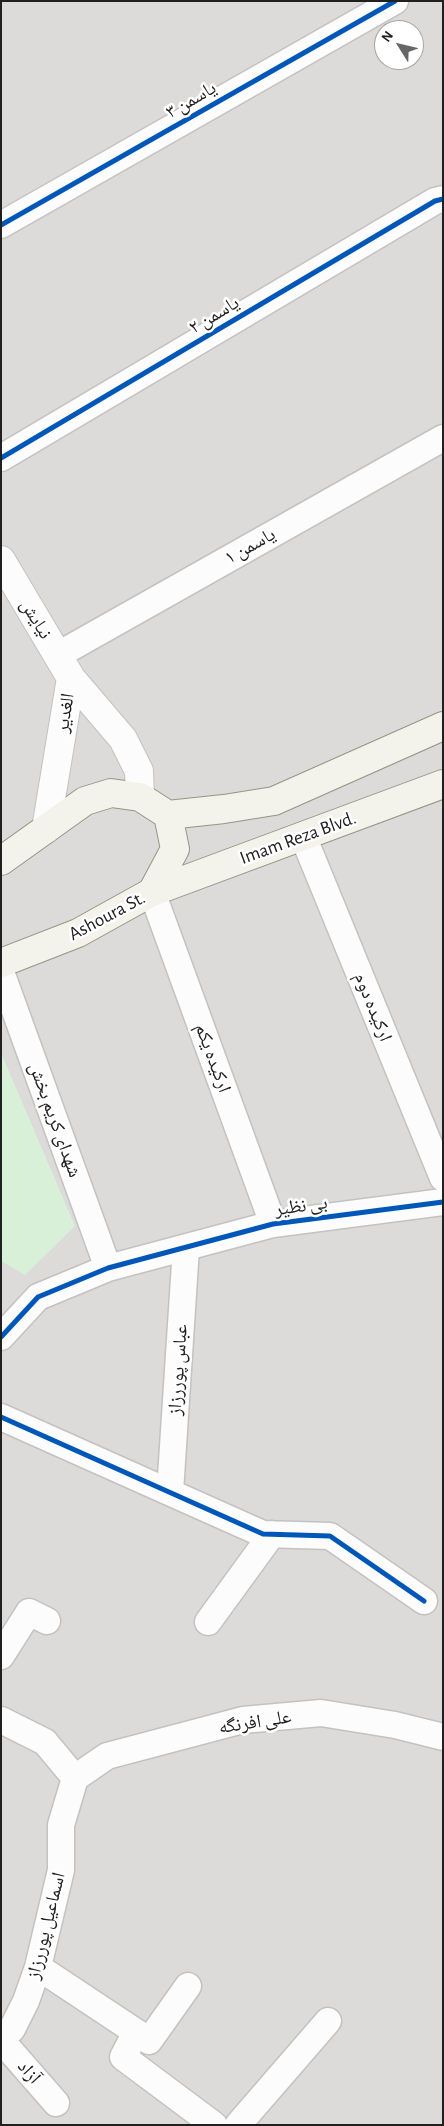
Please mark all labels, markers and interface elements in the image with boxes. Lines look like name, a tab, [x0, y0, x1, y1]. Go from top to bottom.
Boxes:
north arrow	[374, 20, 424, 70]
text: N	[379, 29, 396, 45]
street label: یاسمن ۳	[162, 77, 220, 123]
street label: یاسمن ۲	[185, 291, 243, 339]
street label: یاسمن ۱	[221, 523, 279, 569]
street label: نیایش	[15, 595, 57, 643]
street label: الغدیر	[51, 692, 79, 734]
street label: Imam Reza Blvd.	[237, 806, 359, 870]
street label: Ashoura St.	[65, 886, 149, 946]
street label: ارکیده دوم	[349, 969, 397, 1045]
street label: ارکیده یکم	[190, 1020, 236, 1096]
street label: شهدای کریم بخش	[24, 1059, 86, 1181]
street label: بی نظیر	[273, 1191, 329, 1221]
street label: عباس پوررزاز	[163, 1324, 193, 1416]
street label: علی افرنگه	[217, 1705, 293, 1739]
street label: اسماعیل پوررزاز	[22, 1870, 70, 1982]
street label: آزاد	[12, 2055, 46, 2089]

